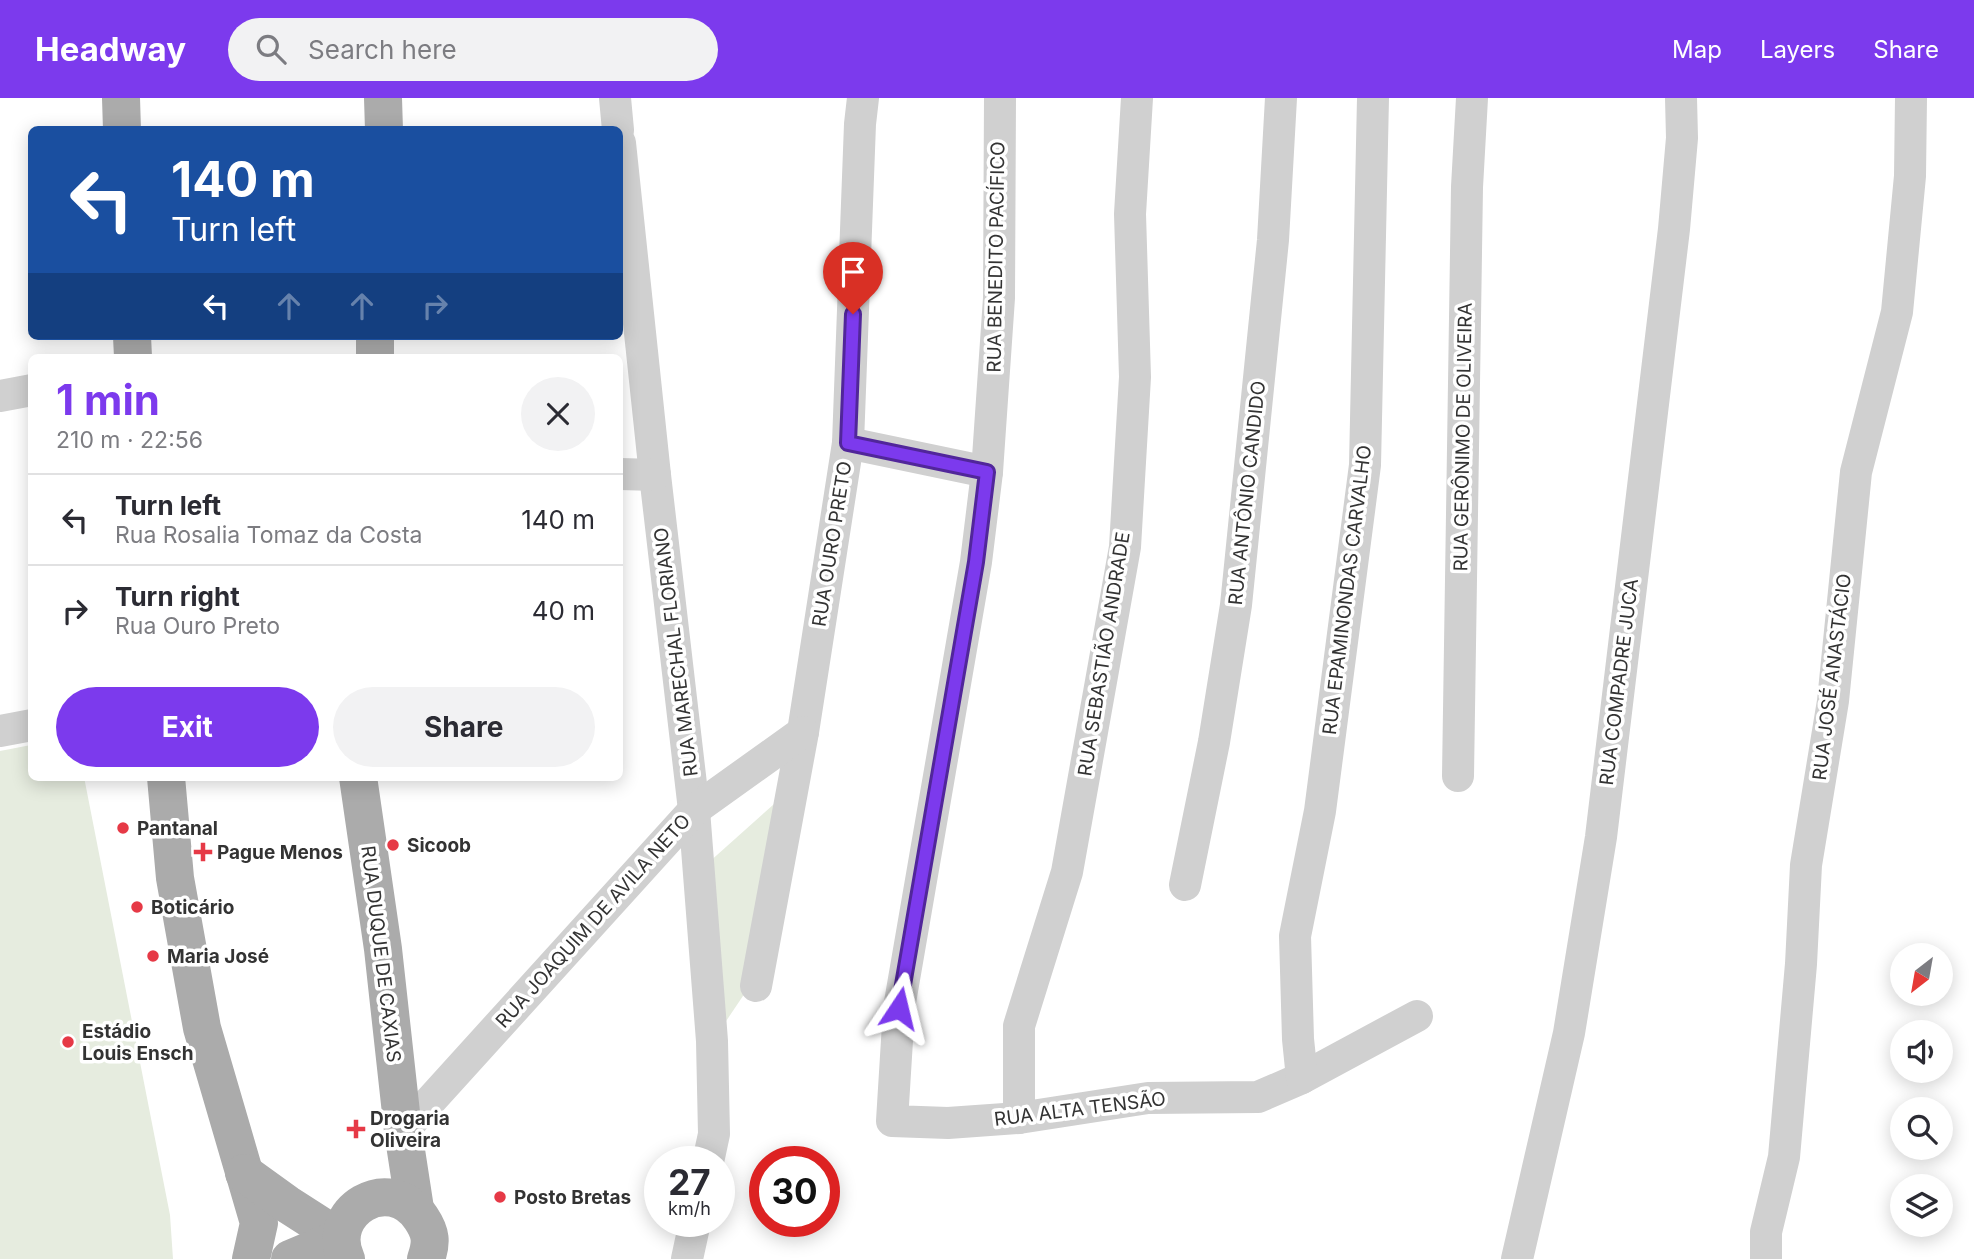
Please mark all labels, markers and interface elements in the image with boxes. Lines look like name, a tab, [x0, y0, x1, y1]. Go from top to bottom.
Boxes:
search box	[228, 18, 718, 81]
text: Headway	[35, 29, 186, 69]
icon: search	[252, 30, 290, 68]
text: Search here	[308, 34, 457, 65]
text: Map	[1672, 35, 1722, 64]
text: Layers	[1760, 35, 1835, 64]
text: Share	[1873, 35, 1939, 64]
street label: RUA BENEDITO PACÍFICO	[981, 141, 1010, 373]
text: 140 m	[171, 150, 315, 209]
icon: left	[56, 154, 147, 245]
text: Turn left	[171, 210, 296, 249]
pin	[823, 242, 883, 314]
icon: arrive	[834, 253, 872, 291]
icon: left	[197, 287, 235, 325]
icon: ahead	[270, 287, 308, 325]
icon: ahead	[343, 287, 381, 325]
icon: right	[416, 287, 454, 325]
street label: RUA GERÔNIMO DE OLIVEIRA	[1449, 302, 1477, 572]
text: 1 min	[56, 374, 160, 425]
button: close	[521, 377, 595, 451]
street label: RUA ANTÔNIO CANDIDO	[1224, 380, 1270, 606]
text: 210 m · 22:56	[56, 426, 203, 454]
street label: RUA EPAMINONDAS CARVALHO	[1318, 444, 1376, 736]
street label: RUA OURO PRETO	[808, 460, 856, 628]
text: Turn left	[115, 490, 221, 521]
icon: left	[56, 501, 94, 539]
text: 140 m	[521, 504, 595, 535]
text: Rua Rosalia Tomaz da Costa	[115, 521, 422, 549]
street label: RUA MARECHAL FLORIANO	[649, 526, 703, 778]
street label: RUA SEBASTIÃO ANDRADE	[1073, 530, 1135, 778]
street label: RUA JOSÉ ANASTÁCIO	[1807, 572, 1856, 782]
street label: RUA COMPADRE JUCA	[1595, 577, 1643, 787]
text: Turn right	[115, 581, 240, 612]
icon: right	[56, 592, 94, 630]
text: 40 m	[532, 595, 595, 626]
text: Rua Ouro Preto	[115, 612, 280, 640]
button: Exit	[56, 687, 319, 767]
button: Share	[333, 687, 595, 767]
street label: RUA JOAQUIM DE AVILA NETO	[491, 809, 695, 1033]
place label: Pantanal	[137, 817, 218, 840]
marker: Pantanal	[115, 820, 131, 836]
place label: Sicoob	[407, 834, 471, 857]
marker: Sicoob	[385, 837, 401, 853]
place label: Pague Menos	[217, 841, 343, 864]
marker: Pague Menos	[195, 844, 211, 860]
street label: RUA DUQUE DE CAXIAS	[356, 844, 406, 1064]
place label: Boticário	[151, 896, 234, 919]
marker: Boticário	[129, 899, 145, 915]
north arrow	[1890, 943, 1953, 1006]
map controls	[1890, 943, 1953, 1237]
place label: Maria José	[167, 945, 269, 968]
marker: Maria José	[145, 948, 161, 964]
position arrow	[862, 971, 936, 1045]
place label: Estádio Louis Ensch	[82, 1020, 194, 1065]
button: sound	[1890, 1020, 1953, 1083]
marker: Estádio Louis Ensch	[60, 1034, 76, 1050]
street label: RUA ALTA TENSÃO	[993, 1087, 1167, 1131]
button: search	[1890, 1097, 1953, 1160]
place label: Drogaria Oliveira	[370, 1107, 450, 1152]
marker: Drogaria Oliveira	[348, 1121, 364, 1137]
speed limit sign: 30	[749, 1146, 840, 1237]
text: 27	[668, 1161, 711, 1203]
button: layers	[1890, 1174, 1953, 1237]
place label: Posto Bretas	[514, 1186, 631, 1209]
marker: Posto Bretas	[492, 1189, 508, 1205]
text: km/h	[668, 1198, 711, 1219]

